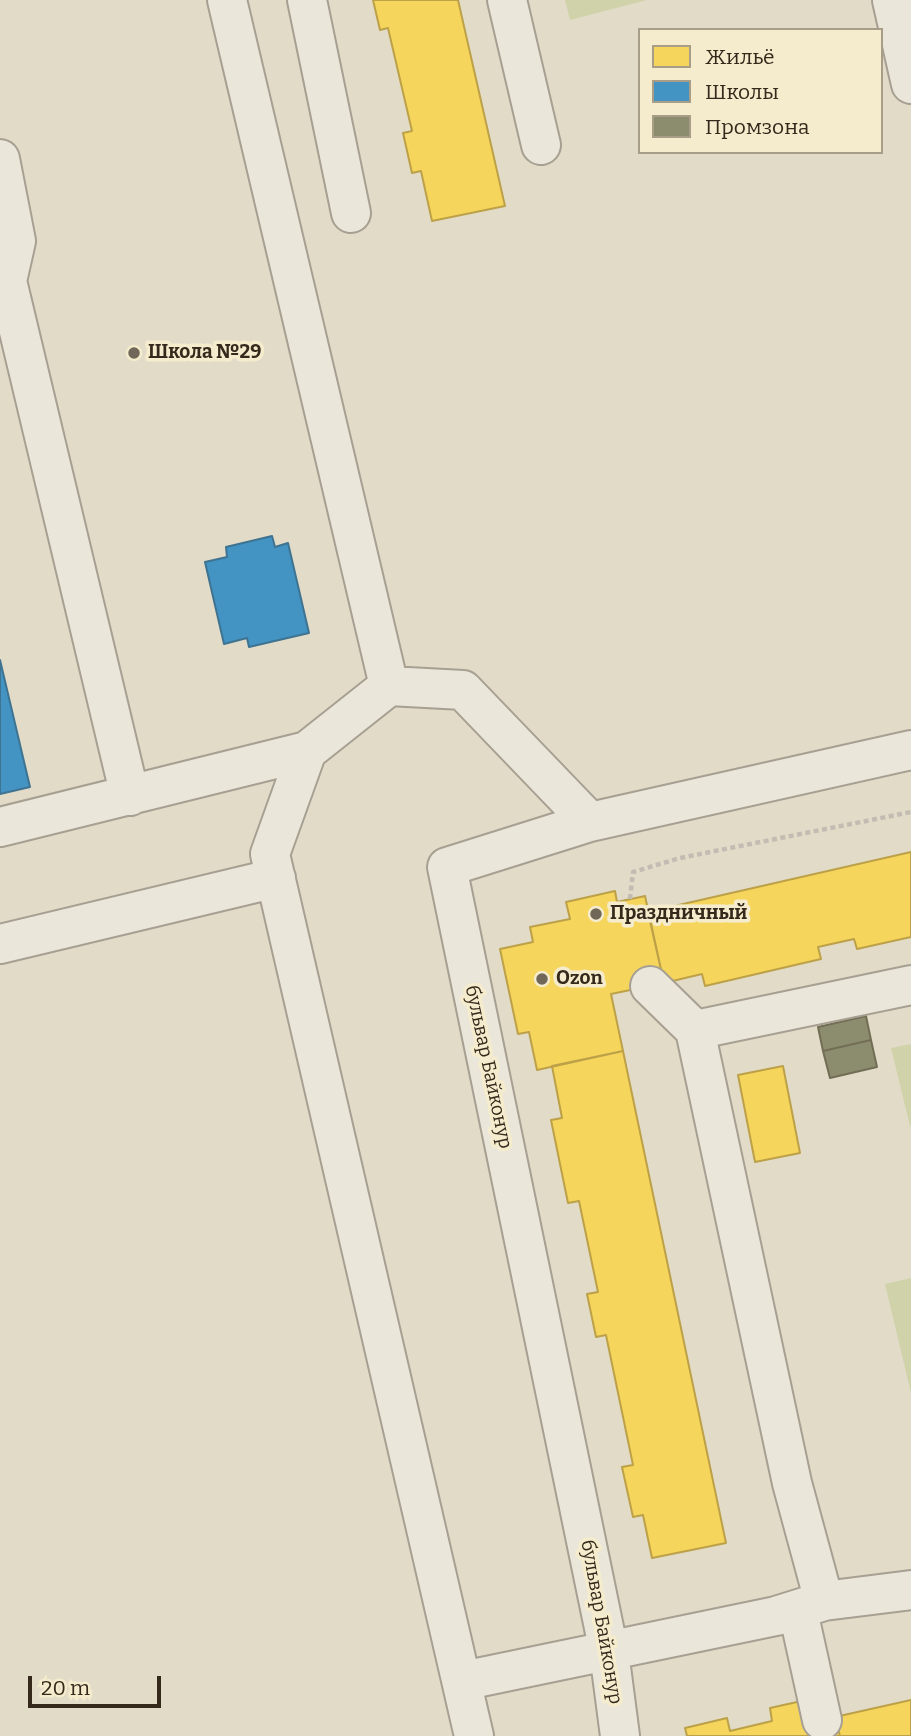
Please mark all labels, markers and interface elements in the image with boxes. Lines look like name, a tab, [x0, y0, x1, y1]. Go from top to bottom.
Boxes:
legend	[638, 28, 883, 154]
text: Жильё	[705, 44, 774, 70]
text: Школы	[705, 79, 779, 105]
text: Промзона	[705, 114, 810, 140]
place label: Школа №29	[148, 342, 262, 364]
marker: Школа №29	[126, 345, 142, 361]
place label: Праздничный	[610, 903, 747, 925]
marker: Праздничный	[588, 906, 604, 922]
place label: Ozon	[556, 968, 603, 990]
marker: Ozon	[534, 971, 550, 987]
street label: бульвар Байконур	[460, 983, 516, 1151]
street label: бульвар Байконур	[575, 1538, 627, 1706]
scale bar	[32, 1662, 164, 1706]
text: 20 m	[41, 1675, 90, 1701]

